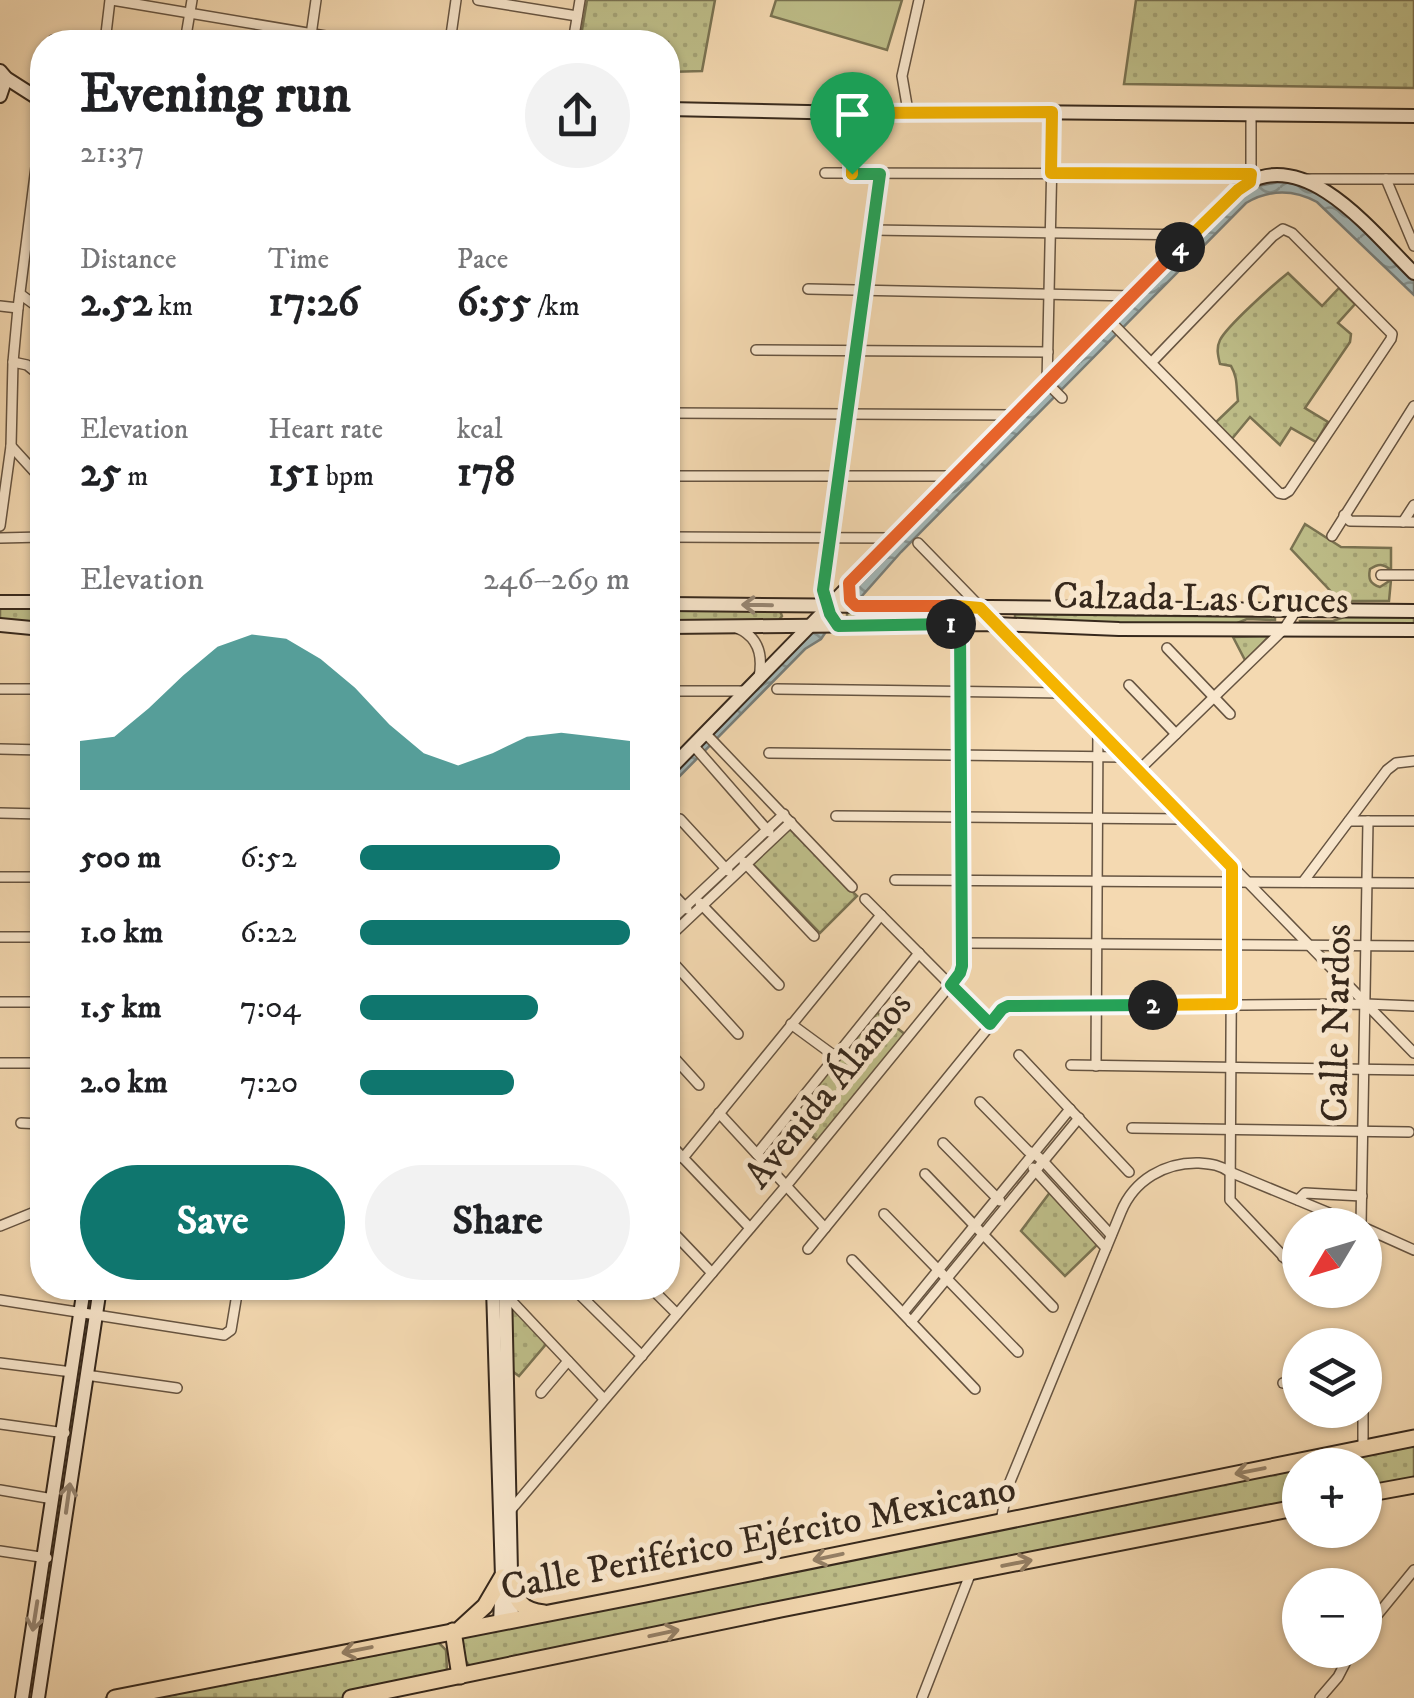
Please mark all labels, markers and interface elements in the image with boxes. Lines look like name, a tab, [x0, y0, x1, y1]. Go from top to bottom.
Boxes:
text: Evening run	[80, 61, 351, 130]
button: share	[525, 63, 630, 168]
pin	[810, 72, 895, 175]
icon: arrive	[825, 87, 880, 142]
text: 21:37	[80, 133, 145, 173]
pin: 4	[1155, 222, 1205, 272]
text: 4	[1172, 229, 1188, 264]
text: Distance	[80, 242, 176, 277]
text: Time	[268, 242, 329, 277]
text: Pace	[457, 242, 508, 277]
text: 2.52	[80, 277, 152, 329]
text: 17:26	[268, 277, 359, 329]
text: 6:55	[457, 277, 531, 329]
text: km	[152, 289, 193, 324]
text: /km	[531, 289, 580, 324]
text: Elevation	[80, 412, 188, 447]
text: Heart rate	[268, 412, 383, 447]
text: kcal	[457, 412, 503, 447]
text: 25	[80, 447, 121, 499]
text: 151	[268, 447, 320, 499]
text: 178	[457, 447, 515, 499]
text: m	[121, 459, 148, 494]
text: bpm	[320, 459, 374, 494]
text: Elevation	[80, 560, 204, 600]
text: 246–269 m	[483, 560, 630, 600]
street label: Calzada Las Cruces	[1053, 572, 1349, 626]
one-way arrow	[741, 596, 773, 615]
pin: 1	[926, 599, 976, 649]
text: 1	[946, 606, 956, 641]
text: 500 m	[80, 838, 161, 878]
text: 6:52	[240, 838, 297, 878]
text: 1.0 km	[80, 913, 163, 953]
text: 6:22	[240, 913, 296, 953]
street label: Calle Nardos	[1311, 923, 1363, 1123]
pin: 2	[1128, 980, 1178, 1030]
street label: Avenida Álamos	[734, 982, 923, 1199]
text: 2	[1146, 987, 1160, 1022]
text: 1.5 km	[80, 988, 162, 1028]
text: 7:04	[240, 988, 301, 1028]
text: 2.0 km	[80, 1063, 168, 1103]
text: 7:20	[240, 1063, 298, 1103]
button: Save	[80, 1165, 345, 1280]
button: Share	[365, 1165, 630, 1280]
north arrow	[1282, 1208, 1382, 1308]
map controls	[1282, 1208, 1382, 1668]
button: layers	[1282, 1328, 1382, 1428]
button: +	[1282, 1448, 1382, 1548]
one-way arrow	[1235, 1462, 1267, 1481]
street label: Calle Periférico Ejército Mexicano	[497, 1465, 1020, 1612]
one-way arrow	[60, 1482, 78, 1514]
one-way arrow	[813, 1549, 845, 1567]
one-way arrow	[1000, 1553, 1032, 1572]
button: −	[1282, 1568, 1382, 1668]
one-way arrow	[25, 1599, 43, 1632]
one-way arrow	[647, 1623, 679, 1641]
one-way arrow	[342, 1642, 374, 1661]

